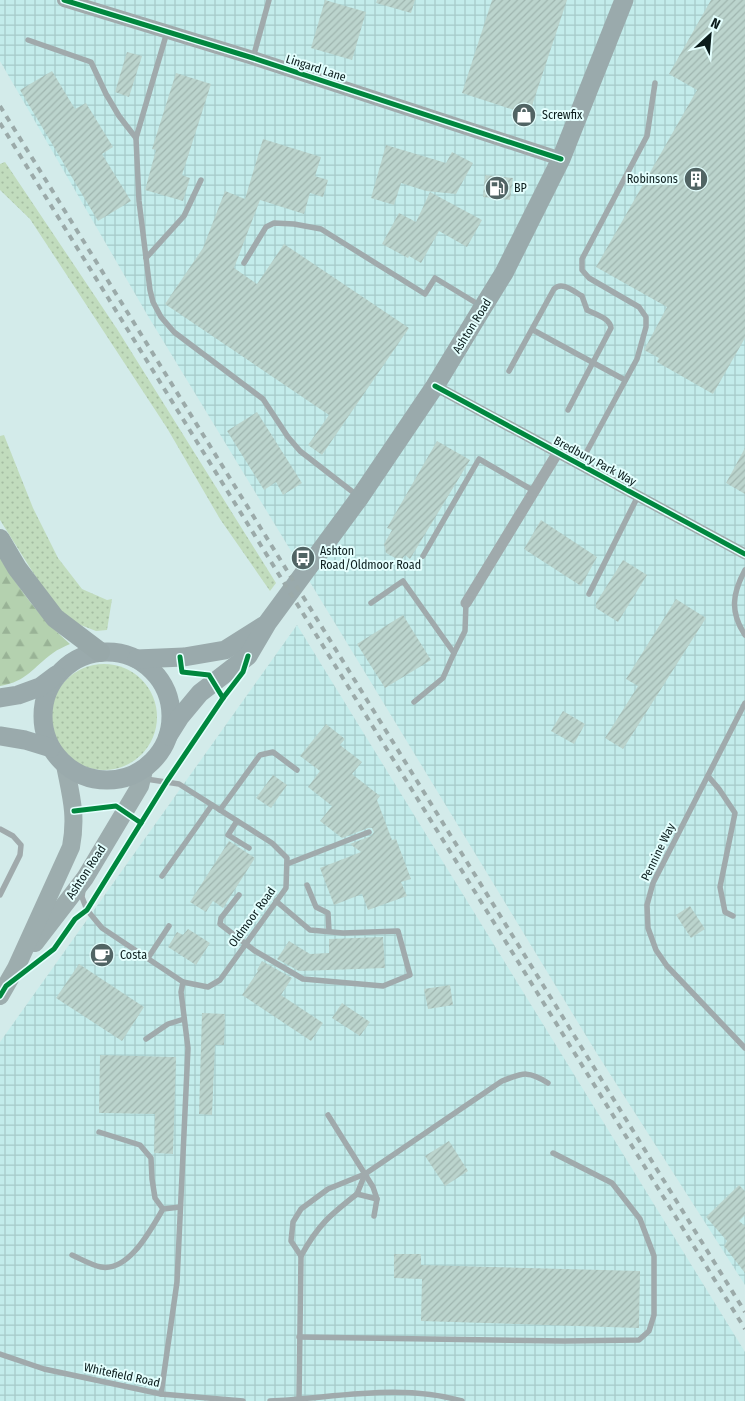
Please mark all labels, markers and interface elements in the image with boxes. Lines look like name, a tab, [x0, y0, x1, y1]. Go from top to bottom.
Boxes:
north arrow	[685, 10, 735, 60]
text: N	[708, 14, 723, 33]
street label: Lingard Lane	[284, 52, 348, 84]
shop icon: Screwfix	[511, 102, 537, 128]
place label: Screwfix	[542, 108, 583, 122]
building icon: Robinsons	[683, 166, 709, 192]
place label: Robinsons	[627, 172, 678, 186]
fuel station icon: BP	[484, 175, 510, 201]
place label: BP	[514, 181, 527, 195]
street label: Ashton Road	[450, 296, 494, 356]
street label: Bredbury Park Way	[551, 433, 639, 489]
place label: Ashton Road/Oldmoor Road	[320, 544, 421, 572]
bus stop icon: Ashton Road/Oldmoor Road	[290, 545, 316, 571]
street label: Pennine Way	[638, 820, 678, 883]
street label: Ashton Road	[63, 842, 109, 902]
street label: Oldmoor Road	[226, 884, 278, 950]
cafe icon: Costa	[89, 942, 115, 968]
place label: Costa	[120, 948, 147, 962]
street label: Whitefield Road	[83, 1360, 161, 1390]

